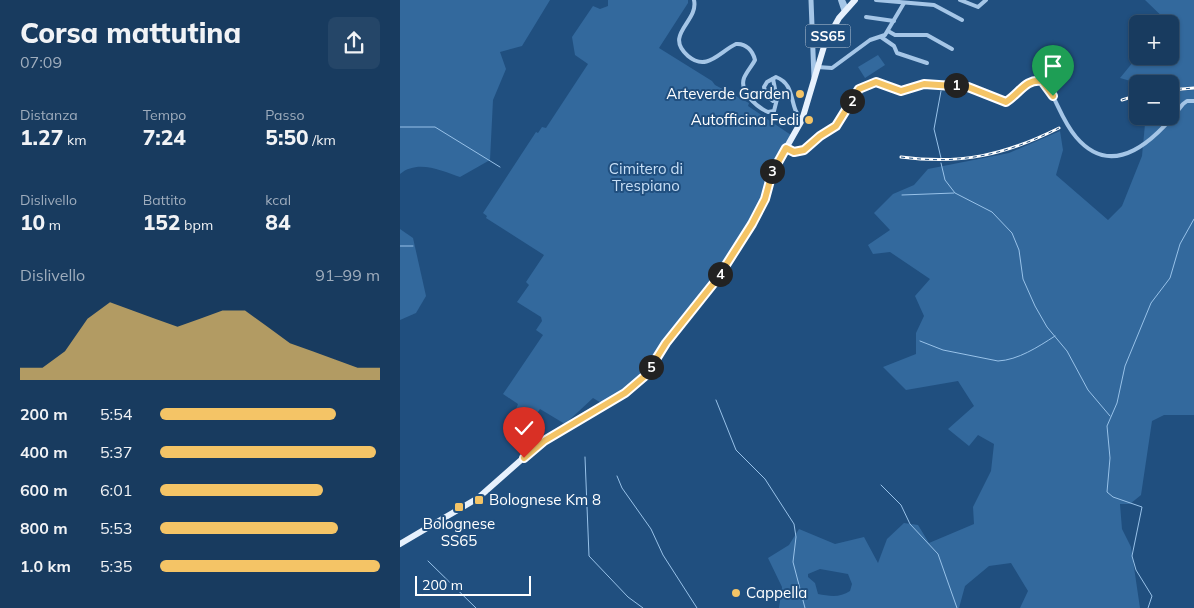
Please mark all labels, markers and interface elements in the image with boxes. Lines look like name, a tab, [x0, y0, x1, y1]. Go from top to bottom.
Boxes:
text: Corsa mattutina	[20, 15, 241, 50]
map controls	[1129, 15, 1179, 125]
button: +	[1129, 15, 1179, 65]
button: share	[328, 17, 380, 69]
road number: SS65	[806, 24, 850, 48]
pin	[1032, 45, 1074, 96]
text: 07:09	[20, 52, 62, 72]
icon: arrive	[1039, 52, 1067, 80]
pin: 1	[944, 72, 968, 98]
button: −	[1129, 75, 1179, 125]
text: 1	[952, 76, 961, 94]
place label: Arteverde Garden	[666, 84, 790, 103]
marker: Arteverde Garden	[794, 88, 806, 100]
pin: 2	[840, 88, 864, 114]
text: 2	[848, 92, 857, 110]
text: Distanza	[20, 106, 78, 124]
text: Tempo	[143, 106, 186, 124]
text: Passo	[265, 106, 304, 124]
place label: Autofficina Fedi	[691, 110, 799, 129]
marker: Autofficina Fedi	[803, 114, 815, 126]
text: 1.27	[20, 124, 63, 150]
text: 7:24	[143, 124, 186, 150]
text: 5:50	[265, 124, 309, 150]
text: km	[63, 131, 86, 149]
text: /km	[309, 131, 336, 149]
pin: 3	[760, 158, 784, 184]
park label: Cimitero di Trespiano	[609, 159, 683, 195]
text: 3	[768, 162, 777, 180]
text: Dislivello	[20, 191, 77, 209]
text: Battito	[143, 191, 186, 209]
text: kcal	[265, 191, 291, 209]
text: 10	[20, 209, 45, 235]
text: 152	[143, 209, 180, 235]
text: 84	[265, 209, 291, 235]
text: m	[45, 216, 61, 234]
text: bpm	[180, 216, 213, 234]
pin: 4	[708, 262, 732, 286]
text: Dislivello	[20, 265, 85, 285]
text: 91–99 m	[315, 265, 380, 285]
text: 4	[716, 265, 725, 283]
pin: 5	[638, 354, 664, 380]
text: 5	[647, 358, 656, 376]
text: 200 m	[20, 404, 68, 424]
text: 5:54	[100, 404, 132, 424]
pin	[503, 407, 545, 458]
icon: check	[510, 414, 538, 442]
text: 400 m	[20, 442, 68, 462]
text: 5:37	[100, 442, 132, 462]
text: 600 m	[20, 480, 68, 500]
text: 6:01	[100, 480, 132, 500]
place label: Bolognese Km 8	[489, 490, 601, 509]
marker: Bolognese Km 8	[473, 494, 485, 506]
marker: Bolognese SS65	[453, 501, 465, 513]
place label: Bolognese SS65	[423, 514, 495, 550]
text: 800 m	[20, 518, 68, 538]
text: 5:53	[100, 518, 132, 538]
text: 1.0 km	[20, 556, 71, 576]
text: 5:35	[100, 556, 132, 576]
scale bar	[415, 573, 531, 596]
text: 200 m	[422, 576, 463, 594]
place label: Cappella	[746, 583, 807, 602]
marker: Cappella	[730, 587, 742, 599]

